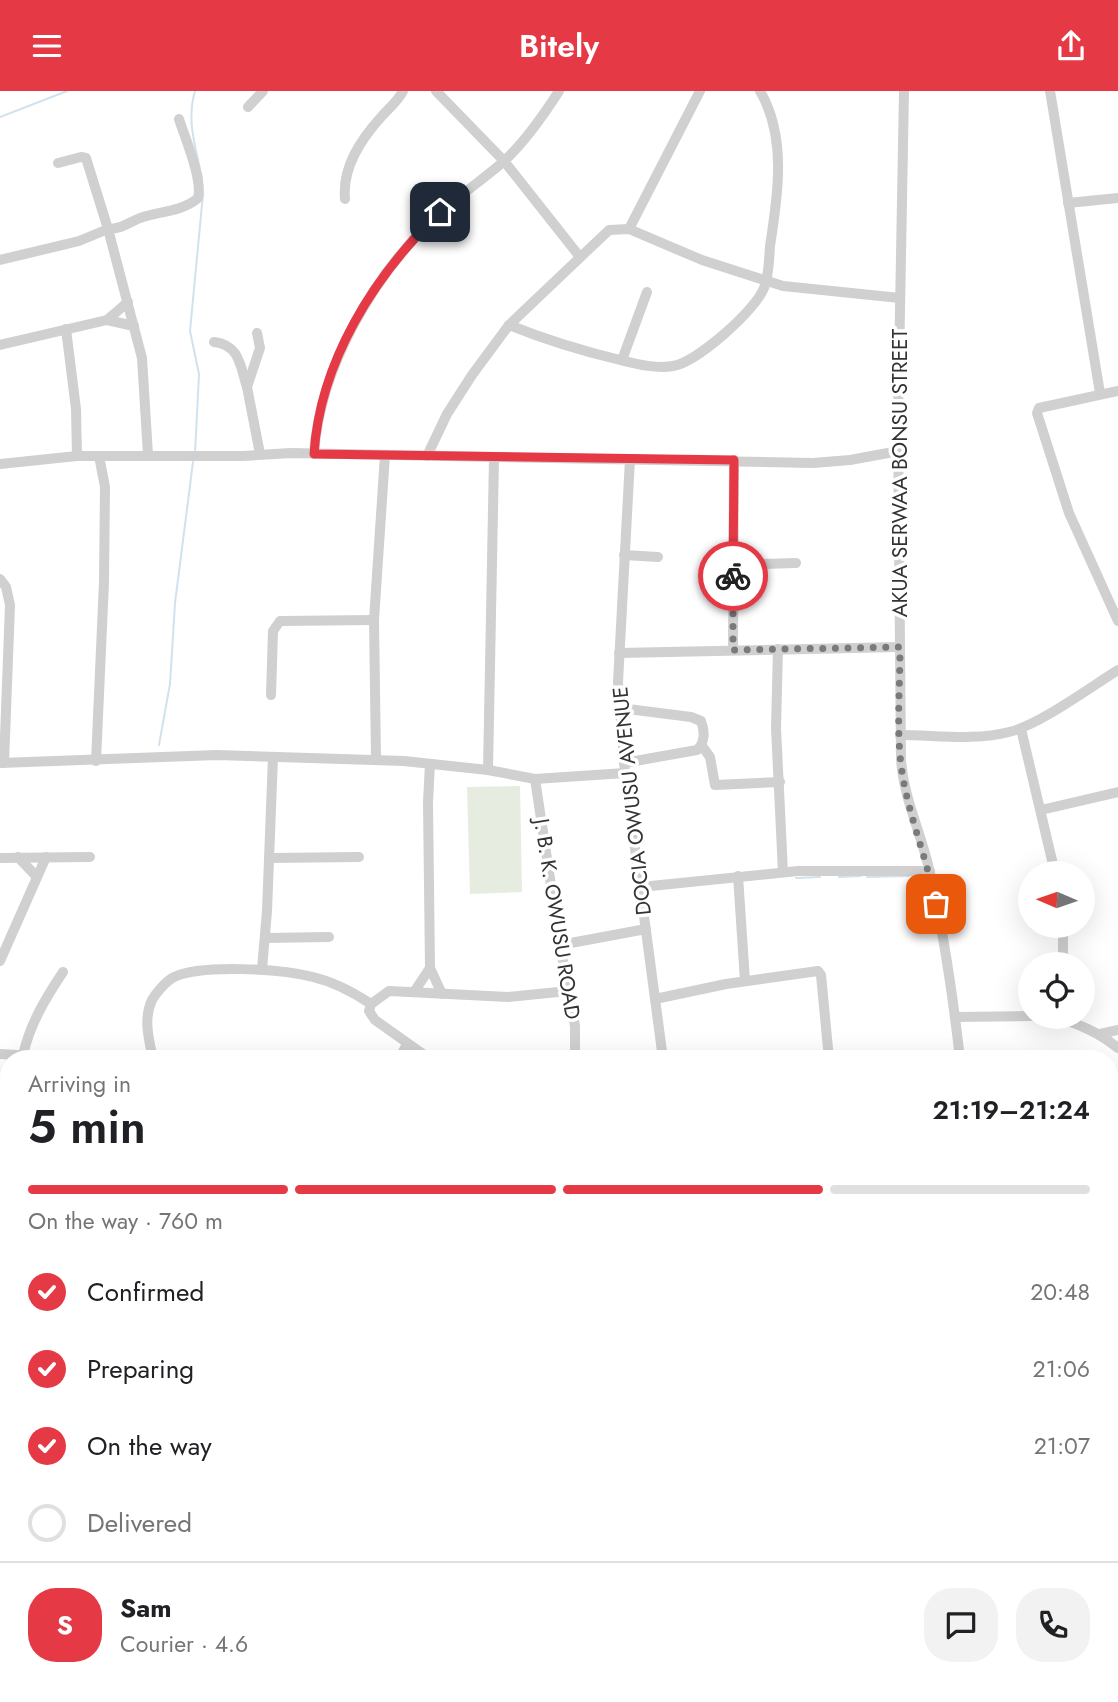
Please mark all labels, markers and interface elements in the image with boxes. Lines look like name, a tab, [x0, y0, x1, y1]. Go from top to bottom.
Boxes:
text: Bitely	[519, 23, 599, 69]
icon: menu	[28, 27, 66, 65]
icon: share	[1052, 27, 1090, 65]
pin	[410, 182, 470, 242]
icon: home	[421, 193, 459, 231]
street label: AKUA SERWAA BONSU STREET	[885, 328, 915, 617]
courier	[698, 541, 768, 611]
icon: bike	[714, 557, 752, 595]
street label: DOCIA OWUSU AVENUE	[605, 685, 659, 917]
street label: J. B. K. OWUSU ROAD	[526, 814, 588, 1022]
north arrow	[1018, 861, 1096, 938]
map controls	[1018, 861, 1095, 1029]
pin	[906, 874, 966, 934]
icon: bag	[917, 885, 955, 923]
button: locate	[1018, 952, 1095, 1029]
text: Arriving in	[28, 1067, 131, 1101]
text: 21:19–21:24	[932, 1091, 1090, 1129]
text: 5 min	[28, 1094, 146, 1160]
text: On the way · 760 m	[28, 1204, 223, 1238]
icon: check	[28, 1273, 66, 1311]
text: Confirmed	[87, 1273, 204, 1311]
text: 20:48	[1030, 1275, 1090, 1309]
icon: check	[28, 1350, 66, 1388]
text: Preparing	[87, 1350, 194, 1388]
text: 21:06	[1033, 1352, 1090, 1386]
icon: check	[28, 1427, 66, 1465]
text: On the way	[87, 1427, 212, 1465]
text: 21:07	[1034, 1429, 1090, 1463]
text: Delivered	[87, 1504, 192, 1542]
button: chat	[924, 1588, 998, 1662]
button: phone	[1016, 1588, 1090, 1662]
text: Sam	[120, 1589, 172, 1627]
text: S	[57, 1606, 73, 1644]
text: Courier · 4.6	[120, 1627, 248, 1661]

